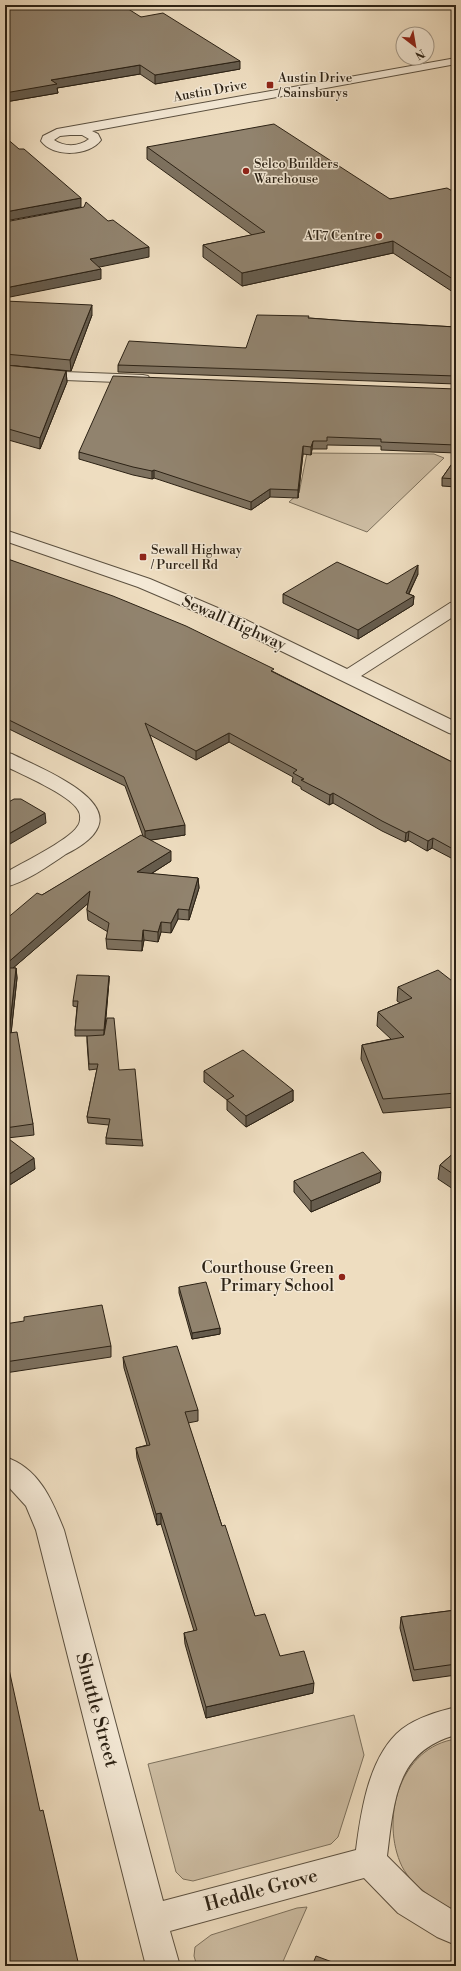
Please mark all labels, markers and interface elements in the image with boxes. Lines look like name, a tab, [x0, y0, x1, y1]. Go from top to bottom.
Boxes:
north arrow	[395, 26, 435, 66]
text: N	[412, 45, 427, 62]
place label: Austin Drive / Sainsburys	[277, 70, 353, 101]
street label: Austin Drive	[171, 77, 248, 106]
marker: Austin Drive / Sainsburys	[265, 80, 275, 90]
place label: Selco Builders Warehouse	[253, 156, 339, 187]
marker: Selco Builders Warehouse	[241, 166, 251, 176]
place label: AT7 Centre	[303, 228, 371, 244]
marker: AT7 Centre	[374, 231, 384, 241]
place label: Sewall Highway / Purcell Rd	[150, 542, 243, 573]
marker: Sewall Highway / Purcell Rd	[138, 552, 148, 562]
street label: Sewall Highway	[179, 591, 289, 655]
place label: Courthouse Green Primary School	[201, 1258, 334, 1296]
marker: Courthouse Green Primary School	[337, 1272, 347, 1282]
street label: Shuttle Street	[70, 1650, 124, 1770]
street label: Heddle Grove	[202, 1863, 320, 1917]

